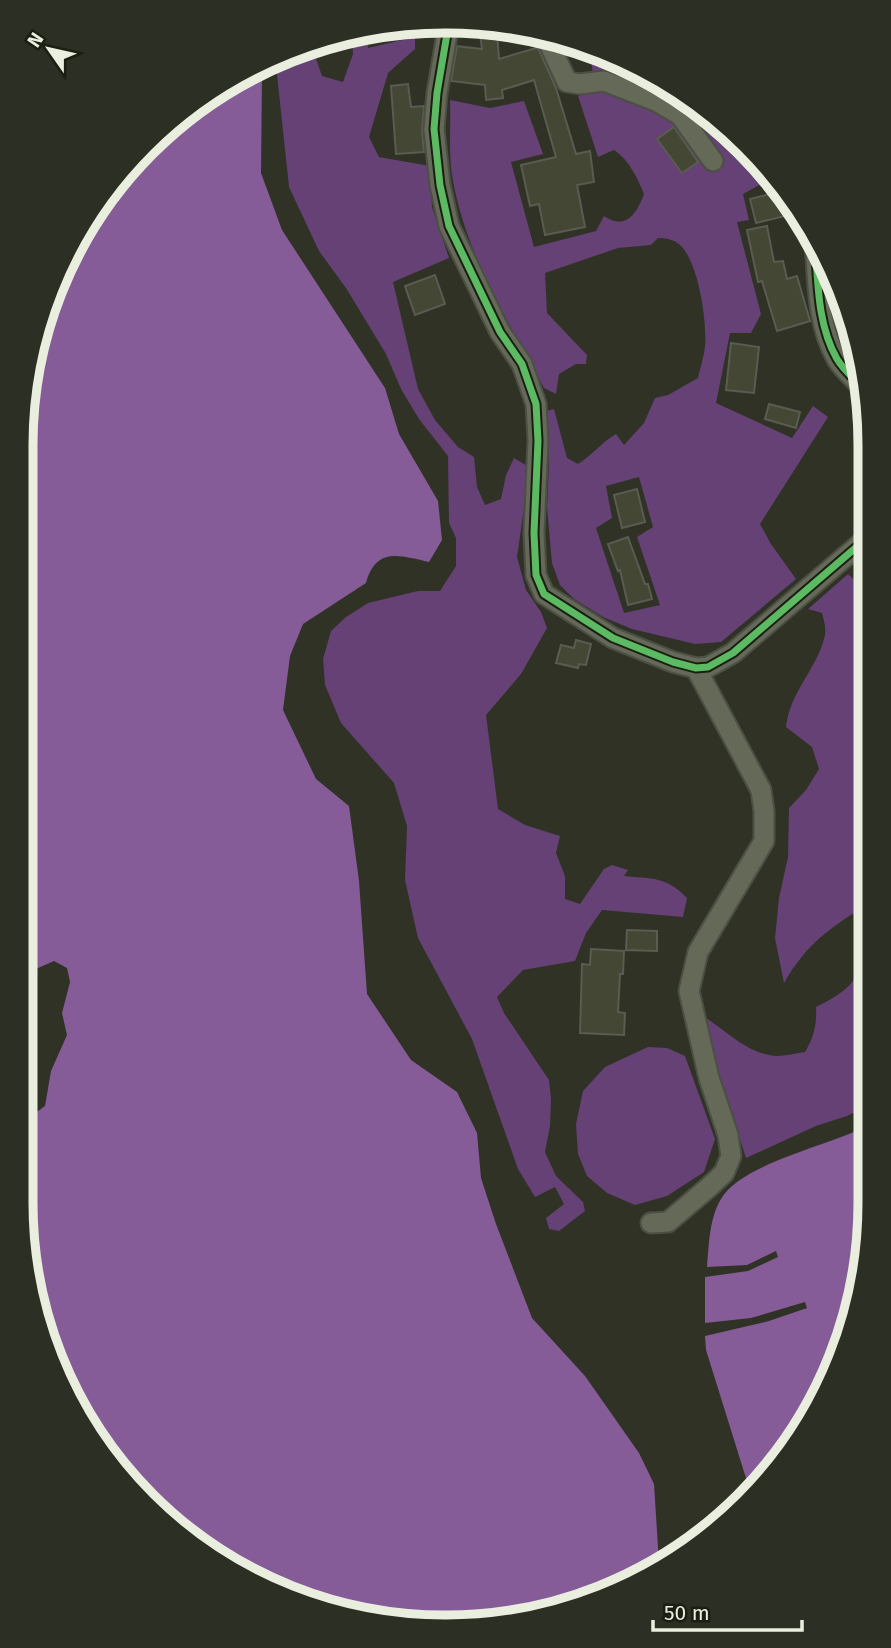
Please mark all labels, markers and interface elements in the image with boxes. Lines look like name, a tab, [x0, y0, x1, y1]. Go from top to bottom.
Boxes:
north arrow	[14, 14, 84, 84]
text: N	[22, 28, 48, 51]
scale bar	[653, 1588, 802, 1632]
text: 50 m	[664, 1600, 710, 1626]

